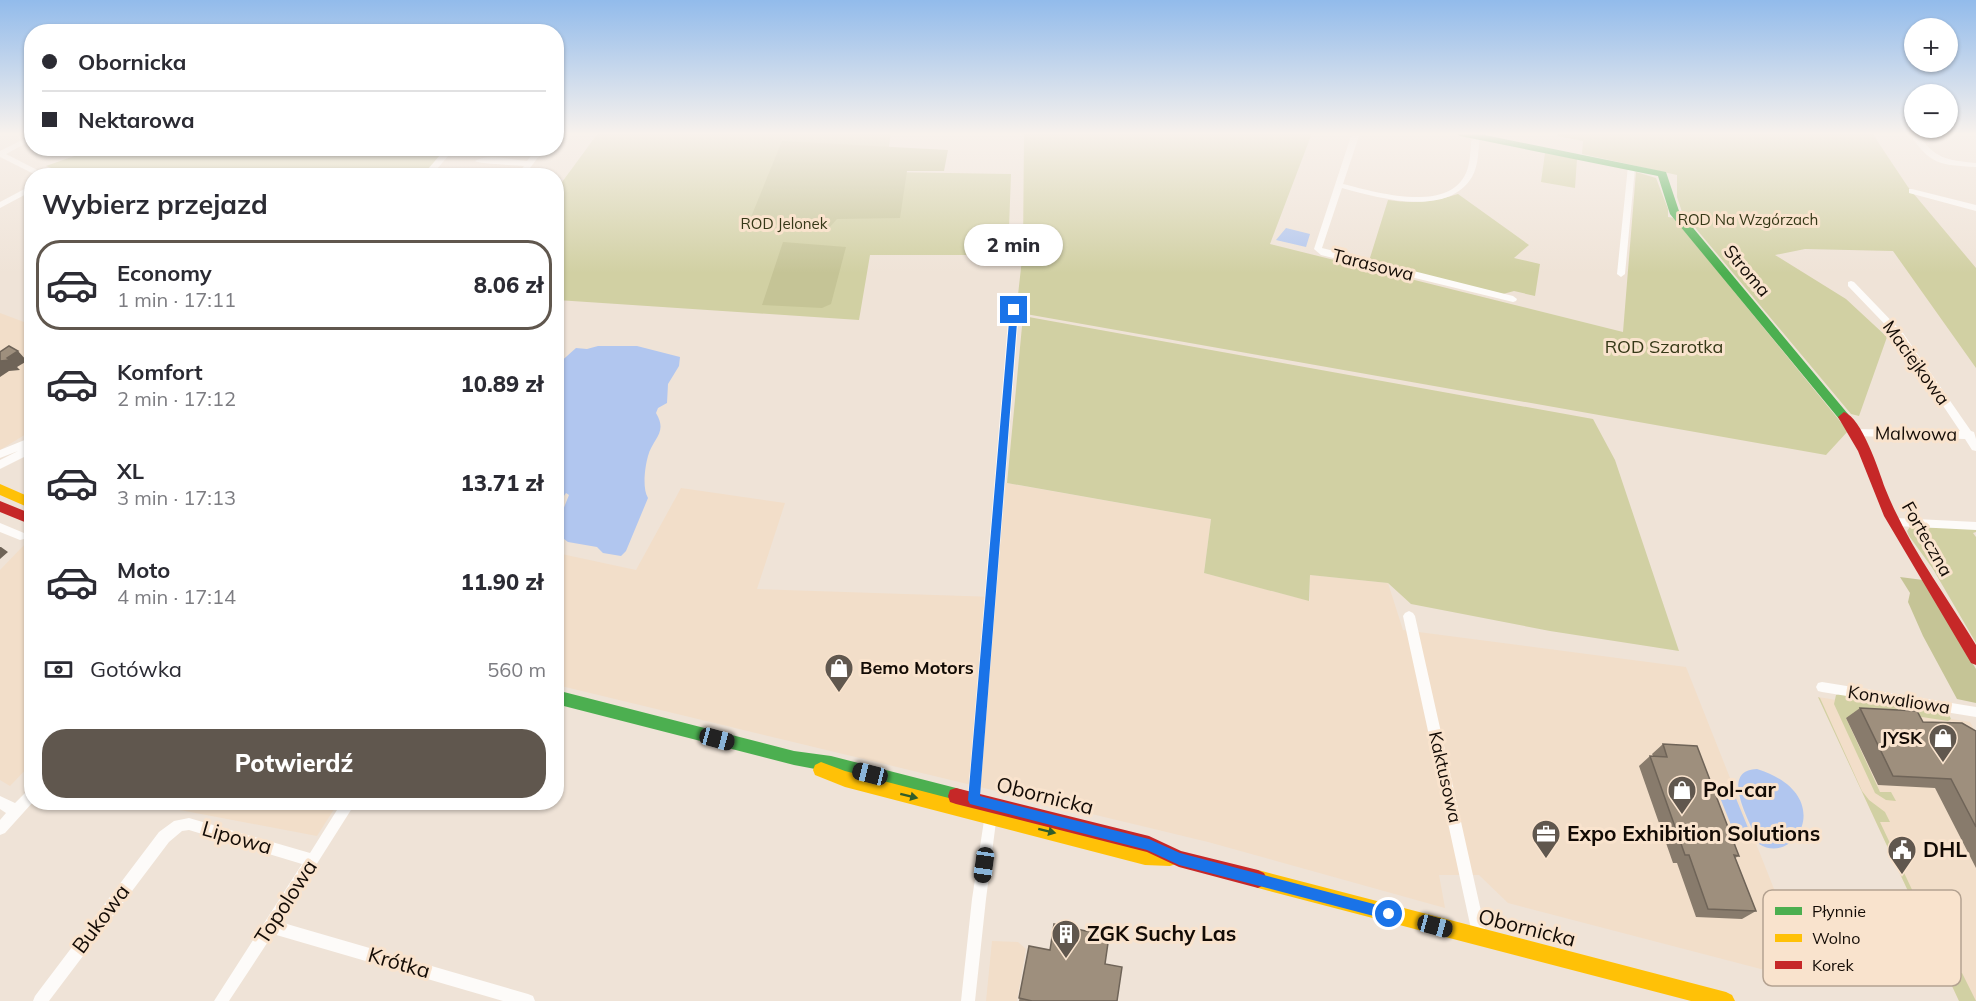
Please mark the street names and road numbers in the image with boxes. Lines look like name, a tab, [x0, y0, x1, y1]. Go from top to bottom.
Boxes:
street label: Stroma	[1719, 240, 1776, 301]
street label: Tarasowa	[1330, 243, 1416, 286]
street label: Maciejkowa	[1878, 316, 1955, 409]
street label: Malwowa	[1875, 421, 1957, 446]
street label: Forteczna	[1897, 497, 1958, 580]
street label: Konwaliowa	[1846, 680, 1952, 719]
street label: Kaktusowa	[1424, 729, 1467, 825]
street label: Obornicka	[994, 770, 1097, 820]
street label: Lipowa	[199, 815, 275, 859]
street label: Topolowa	[248, 854, 322, 948]
street label: Bukowa	[66, 879, 134, 958]
street label: Obornicka	[1476, 902, 1579, 952]
street label: Krótka	[365, 941, 433, 983]

